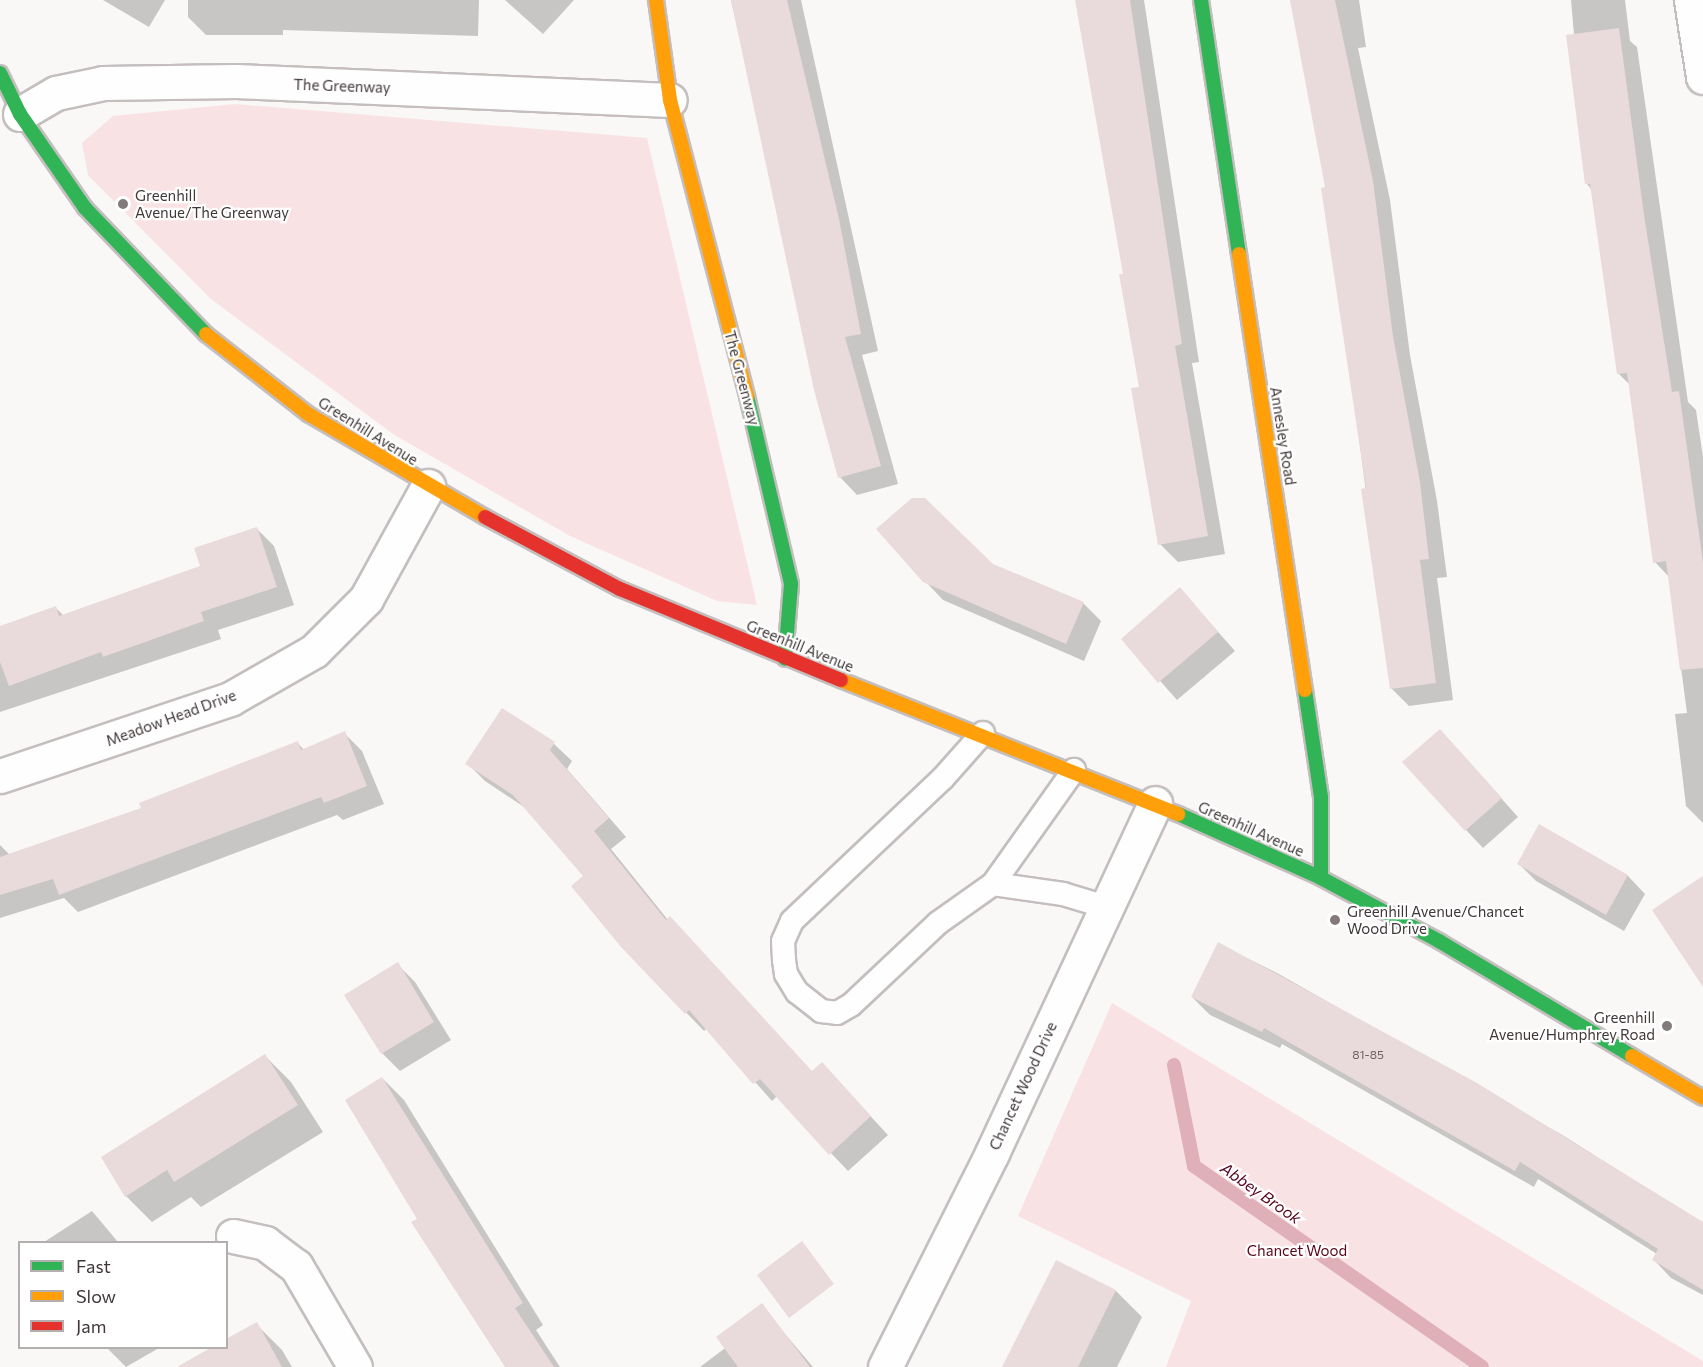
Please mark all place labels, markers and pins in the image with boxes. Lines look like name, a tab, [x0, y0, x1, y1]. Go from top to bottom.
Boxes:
place label: Greenhill Avenue/The Greenway	[135, 186, 289, 221]
marker: Greenhill Avenue/The Greenway	[116, 197, 130, 211]
place label: Greenhill Avenue/Chancet Wood Drive	[1347, 902, 1524, 937]
marker: Greenhill Avenue/Chancet Wood Drive	[1328, 913, 1342, 927]
place label: Greenhill Avenue/Humphrey Road	[1489, 1008, 1655, 1043]
marker: Greenhill Avenue/Humphrey Road	[1660, 1019, 1674, 1033]

